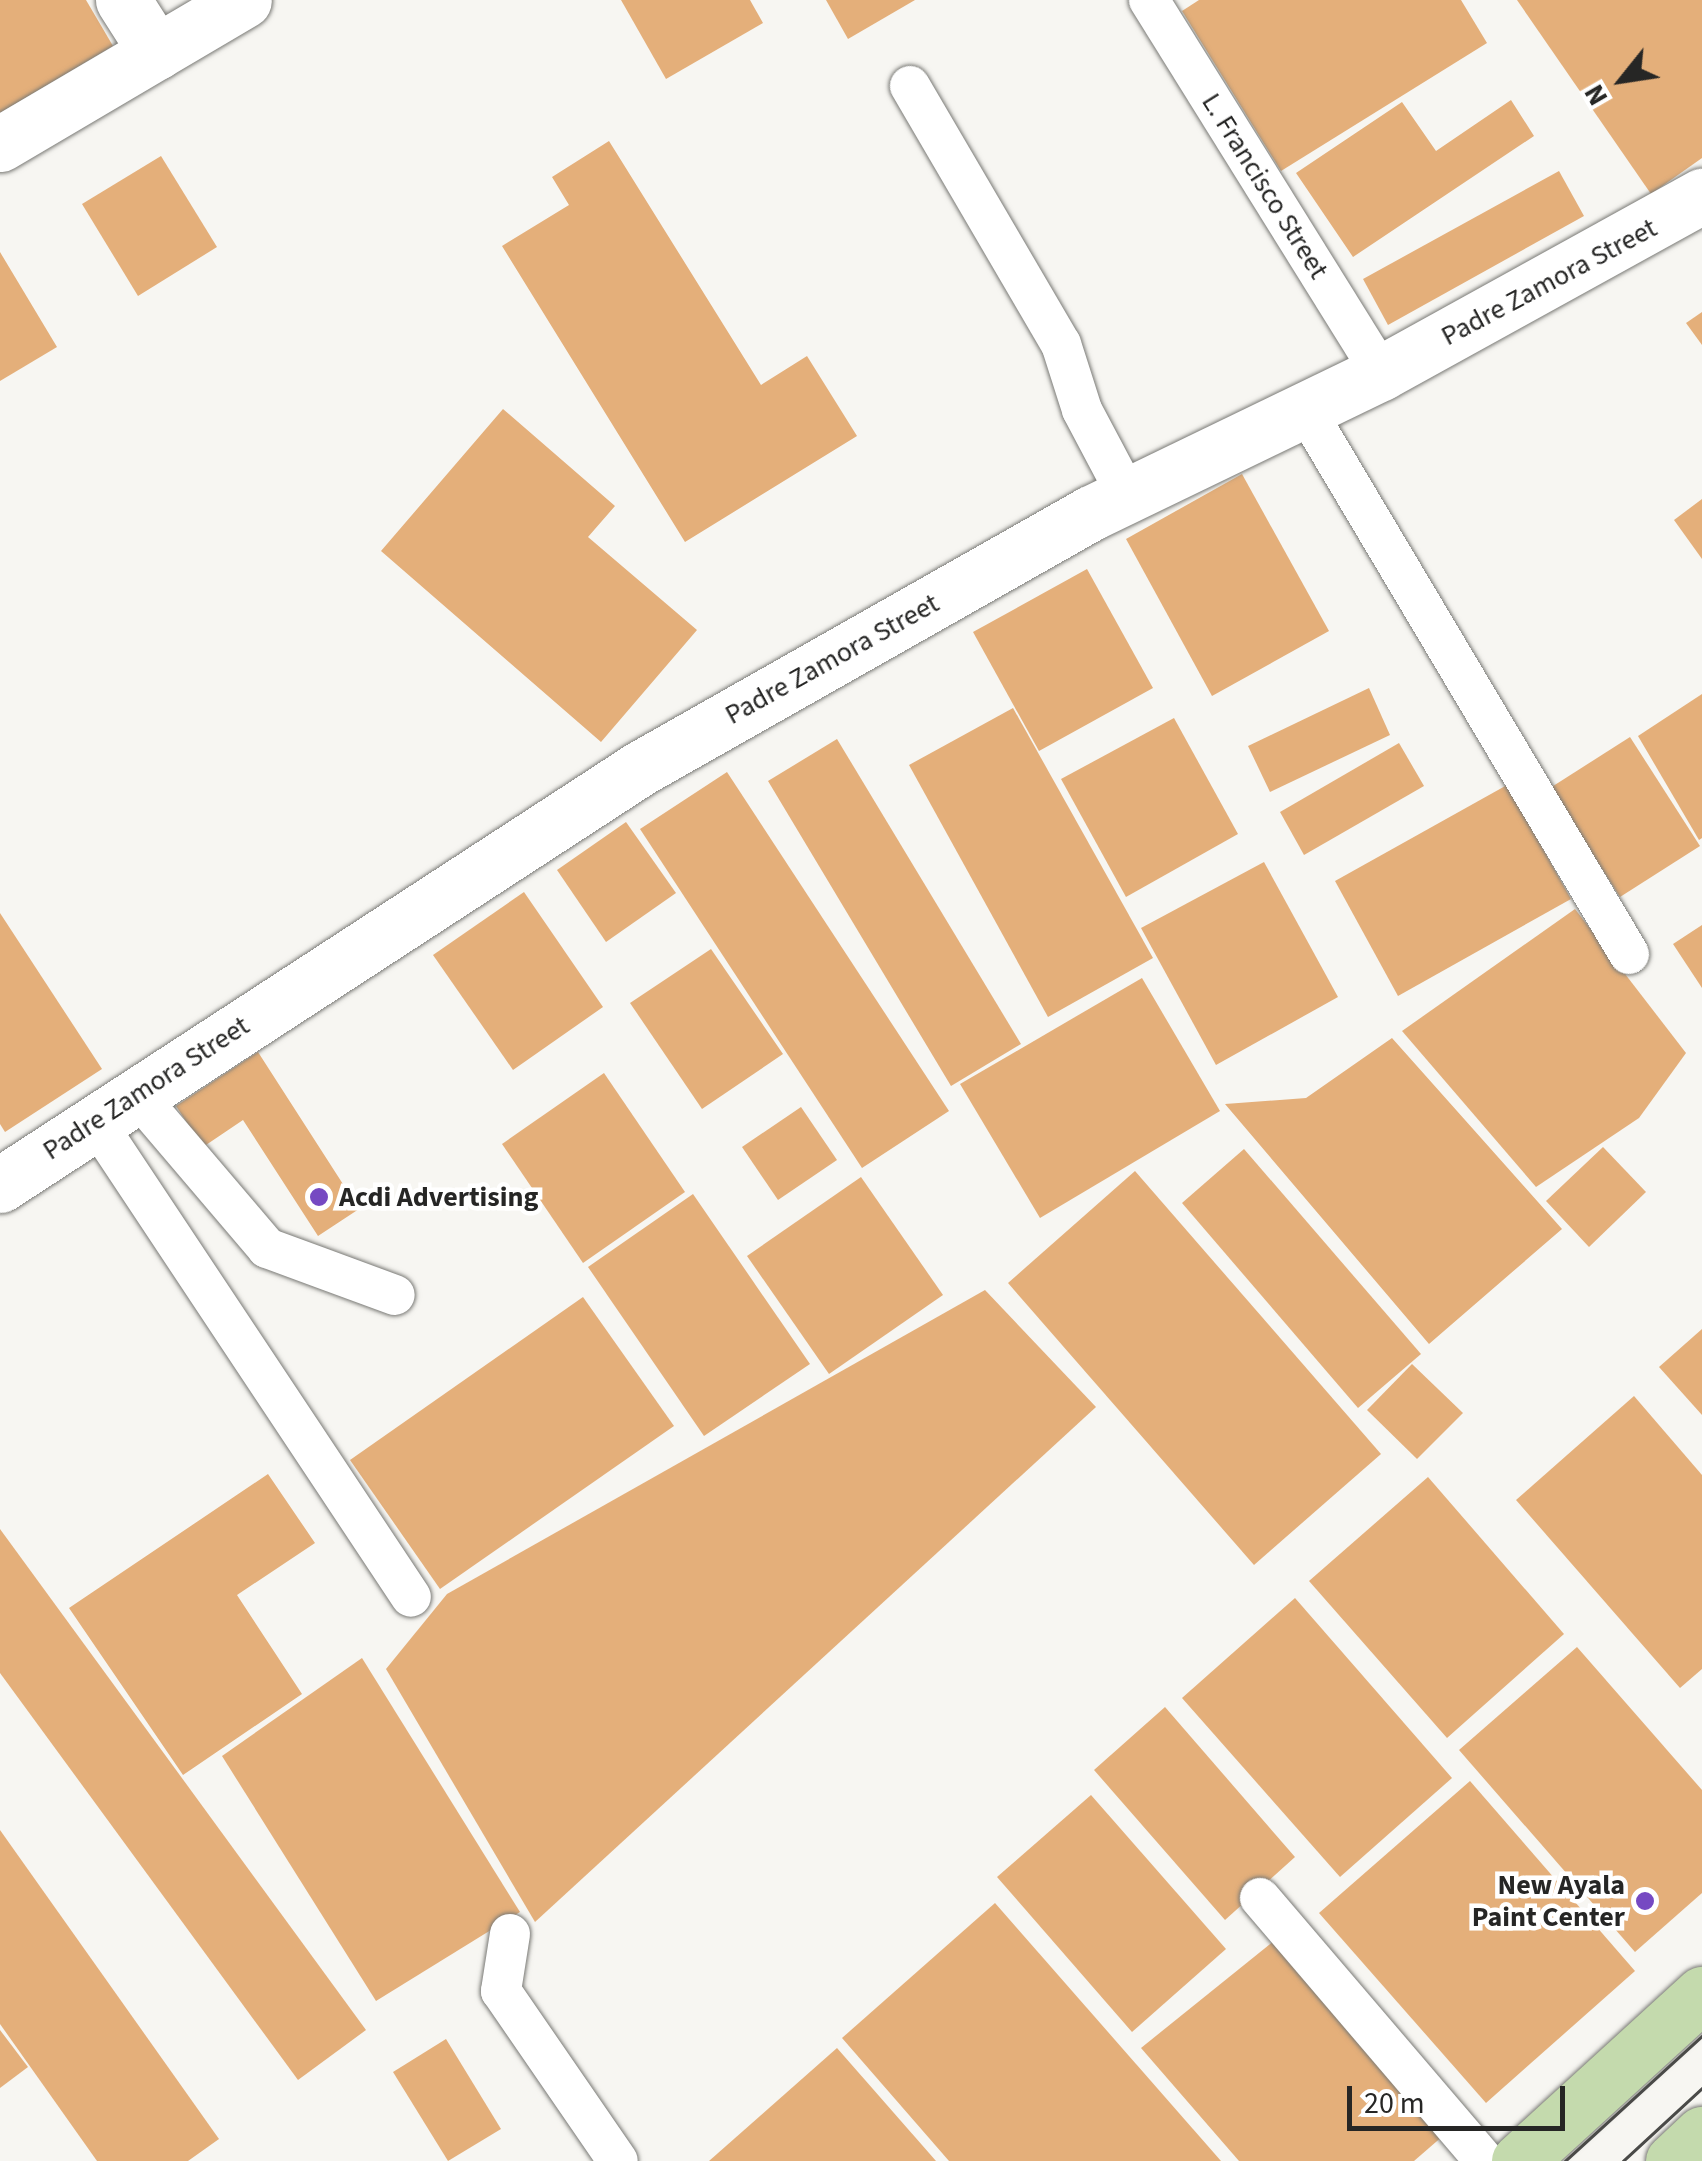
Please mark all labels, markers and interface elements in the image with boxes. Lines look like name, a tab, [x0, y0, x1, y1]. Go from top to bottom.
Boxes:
north arrow	[1572, 30, 1672, 130]
text: N	[1574, 77, 1618, 113]
street label: L. Francisco Street	[1194, 87, 1336, 285]
street label: Padre Zamora Street	[1435, 211, 1663, 353]
street label: Padre Zamora Street	[719, 586, 945, 732]
street label: Padre Zamora Street	[37, 1009, 255, 1167]
place label: Acdi Advertising	[339, 1180, 538, 1214]
marker: Acdi Advertising	[308, 1186, 330, 1208]
place label: New Ayala Paint Center	[1472, 1868, 1625, 1934]
marker: New Ayala Paint Center	[1634, 1890, 1656, 1912]
scale bar	[1352, 2066, 1570, 2128]
text: 20 m	[1364, 2082, 1425, 2125]

